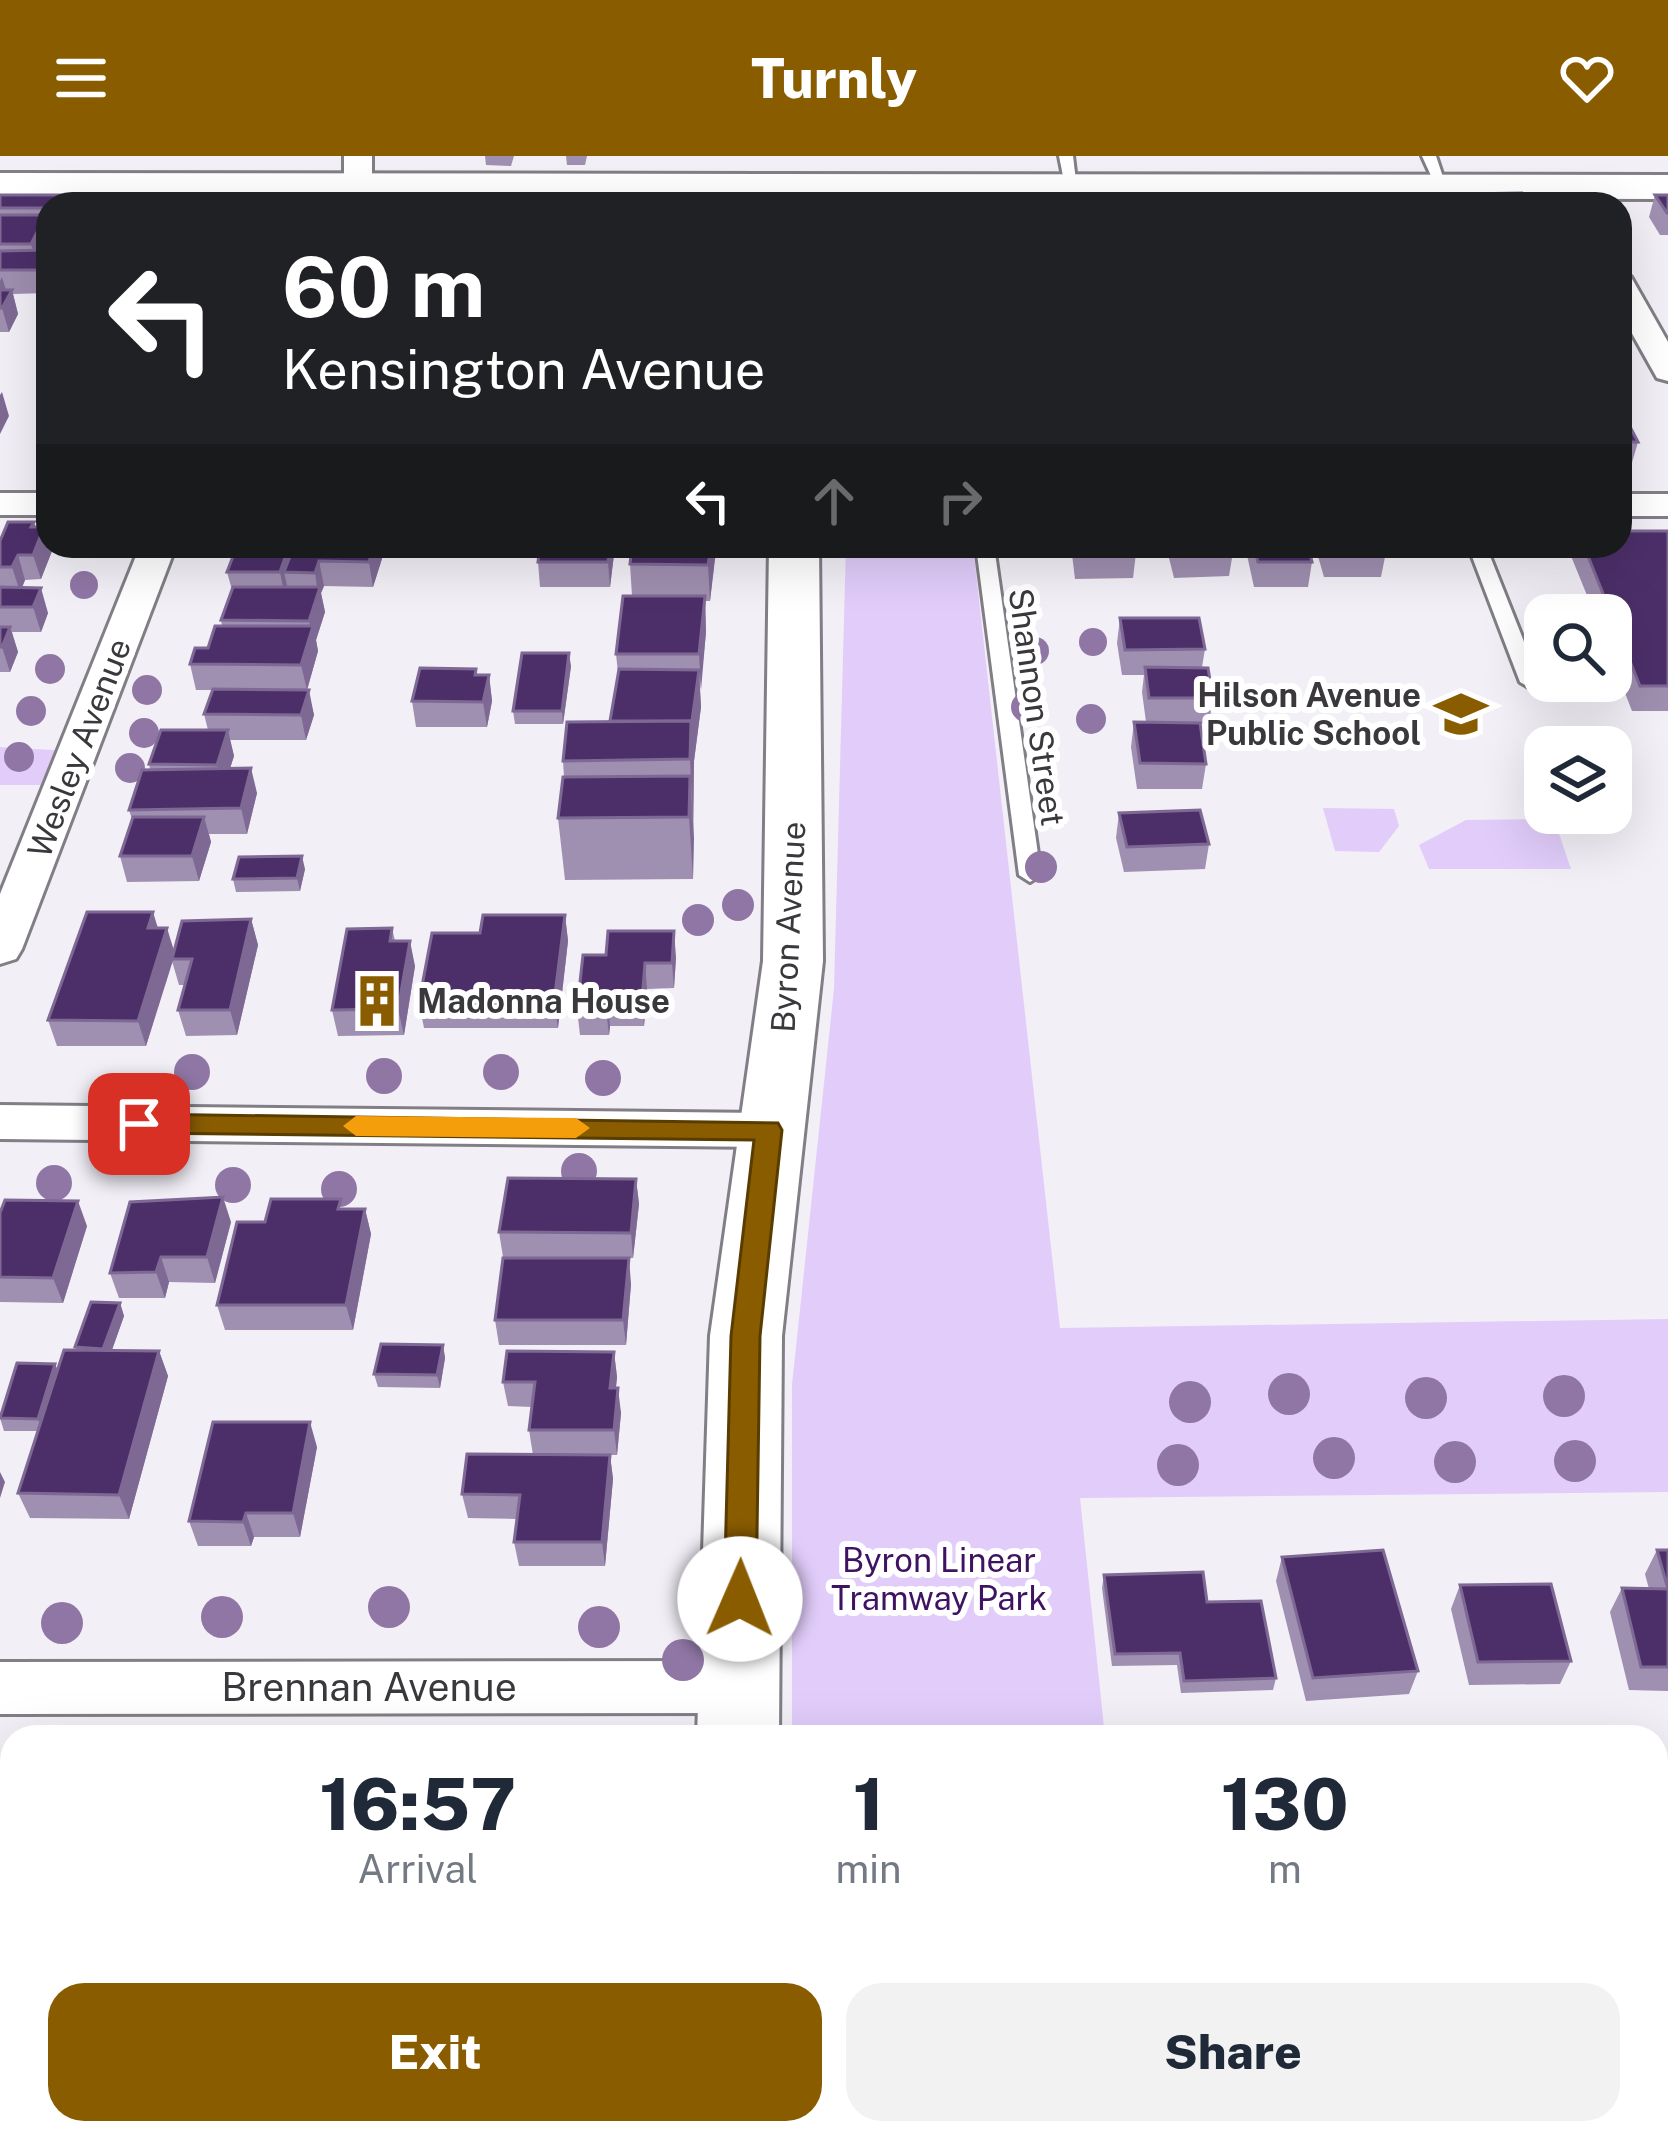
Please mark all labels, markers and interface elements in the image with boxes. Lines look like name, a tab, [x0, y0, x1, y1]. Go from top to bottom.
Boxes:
icon: menu	[48, 45, 114, 111]
icon: heart	[1554, 45, 1620, 111]
text: Turnly	[751, 47, 917, 110]
text: 60 m	[282, 237, 486, 336]
icon: left	[84, 240, 240, 396]
text: Kensington Avenue	[282, 338, 765, 401]
icon: left	[675, 468, 741, 534]
icon: ahead	[801, 468, 867, 534]
icon: right	[927, 468, 993, 534]
street label: Shannon Street	[1002, 586, 1072, 828]
map controls	[1524, 594, 1632, 834]
button: search	[1524, 594, 1632, 702]
street label: Wesley Avenue	[20, 633, 138, 863]
place label: Hilson Avenue Public School	[1197, 676, 1421, 752]
school or university icon: Hilson Avenue Public School	[1432, 685, 1490, 743]
button: layers	[1524, 726, 1632, 834]
street label: Byron Avenue	[763, 820, 813, 1034]
building icon: Madonna House	[348, 972, 406, 1030]
place label: Madonna House	[417, 982, 670, 1020]
pin	[88, 1073, 190, 1175]
icon: arrive	[106, 1091, 172, 1157]
position arrow	[677, 1536, 803, 1662]
park label: Byron Linear Tramway Park	[831, 1541, 1047, 1617]
street label: Brennan Avenue	[221, 1664, 517, 1710]
text: 16:57	[319, 1762, 516, 1846]
text: 1	[853, 1762, 884, 1846]
text: 130	[1221, 1762, 1349, 1846]
text: Arrival	[357, 1846, 478, 1892]
text: min	[835, 1846, 902, 1892]
text: m	[1268, 1846, 1302, 1892]
button: Exit	[48, 1983, 822, 2121]
button: Share	[846, 1983, 1620, 2121]

